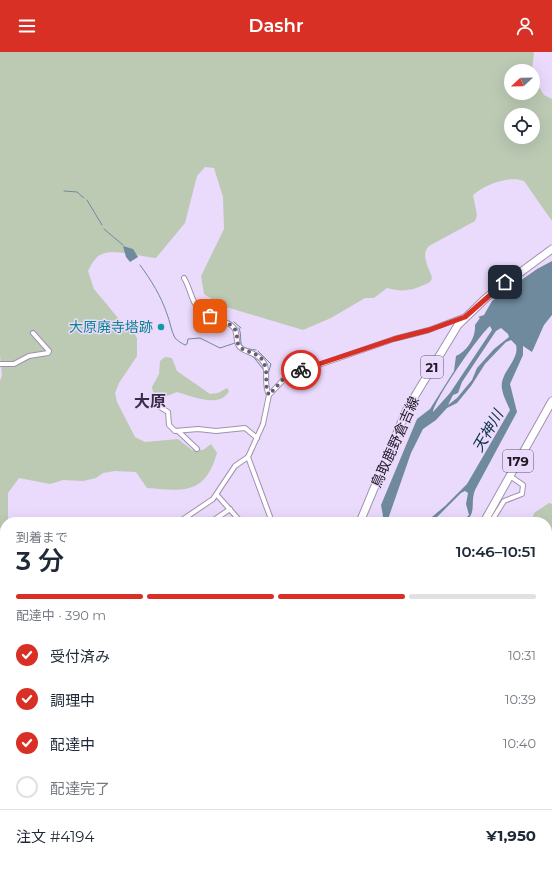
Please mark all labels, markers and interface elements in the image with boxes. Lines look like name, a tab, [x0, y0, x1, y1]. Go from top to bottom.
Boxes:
icon: menu	[16, 15, 38, 37]
text: Dashr	[249, 15, 303, 37]
icon: person	[514, 15, 536, 37]
north arrow	[504, 64, 540, 100]
map controls	[504, 64, 540, 144]
button: locate	[504, 108, 540, 144]
pin	[488, 265, 522, 299]
icon: home	[494, 271, 516, 293]
pin	[193, 299, 227, 333]
icon: bag	[199, 305, 221, 327]
place label: 大原廃寺塔跡	[69, 318, 153, 336]
marker: 大原廃寺塔跡	[156, 322, 166, 332]
courier	[281, 350, 321, 390]
road number: 21	[421, 356, 443, 378]
icon: bike	[290, 359, 312, 381]
district label: 大原	[134, 392, 166, 411]
street label: 鳥取鹿野倉吉線	[367, 394, 423, 490]
water label: 天神川	[468, 405, 508, 455]
road number: 179	[503, 450, 533, 472]
text: 到着まで	[16, 529, 68, 545]
text: 10:46–10:51	[456, 542, 536, 561]
text: 3 分	[16, 545, 64, 577]
text: 配達中 · 390 m	[16, 607, 106, 623]
icon: check	[16, 644, 38, 666]
text: 受付済み	[50, 647, 110, 666]
text: 10:31	[508, 647, 536, 663]
icon: check	[16, 688, 38, 710]
text: 調理中	[50, 691, 95, 710]
text: 10:39	[505, 691, 536, 707]
icon: check	[16, 732, 38, 754]
text: 配達中	[50, 735, 95, 754]
text: 10:40	[503, 735, 536, 751]
text: 配達完了	[50, 779, 110, 798]
text: ¥1,950	[486, 826, 536, 845]
text: 注文 #4194	[16, 827, 94, 846]

